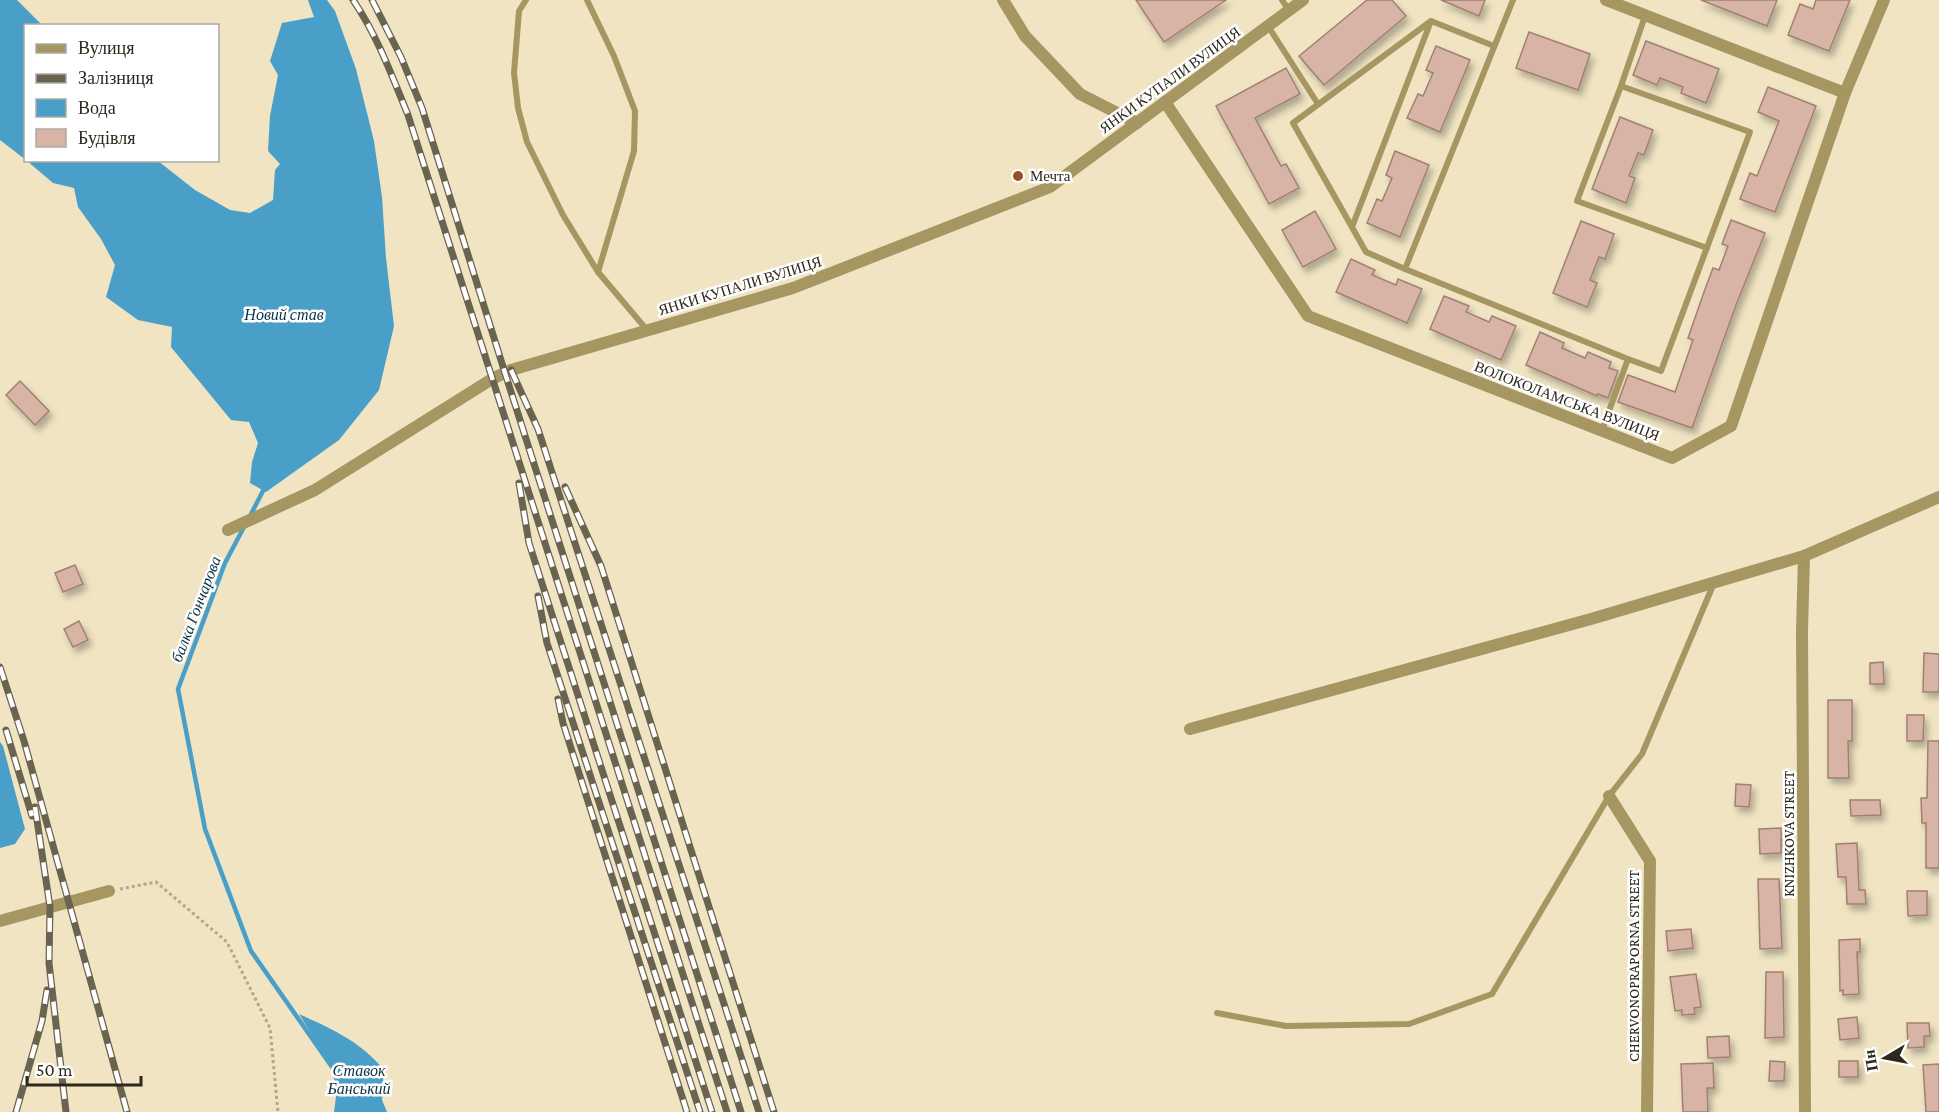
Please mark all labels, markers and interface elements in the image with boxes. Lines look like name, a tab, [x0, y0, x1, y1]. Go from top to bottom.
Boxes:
legend	[24, 24, 219, 162]
street label: ЯНКИ КУПАЛИ ВУЛИЦЯ	[1097, 24, 1243, 136]
text: Вулиця	[78, 38, 135, 58]
text: Залізниця	[78, 68, 153, 88]
text: Вода	[78, 98, 116, 118]
text: Будівля	[78, 128, 135, 148]
place label: Мечта	[1030, 168, 1071, 184]
marker: Мечта	[1011, 169, 1025, 183]
street label: ЯНКИ КУПАЛИ ВУЛИЦЯ	[656, 254, 824, 318]
water label: Новий став	[243, 306, 324, 323]
street label: ВОЛОКОЛАМСЬКА ВУЛИЦЯ	[1472, 358, 1662, 444]
water label: балка Гончарова	[168, 554, 225, 665]
street label: KNIZHKOVA STREET	[1781, 771, 1797, 897]
street label: CHERVONOPRAPORNA STREET	[1626, 870, 1642, 1062]
north arrow	[1855, 1028, 1915, 1088]
text: Пн	[1860, 1048, 1881, 1073]
scale bar	[27, 1049, 141, 1087]
text: 50 m	[36, 1060, 73, 1080]
water label: Ставок Банський	[326, 1062, 391, 1097]

